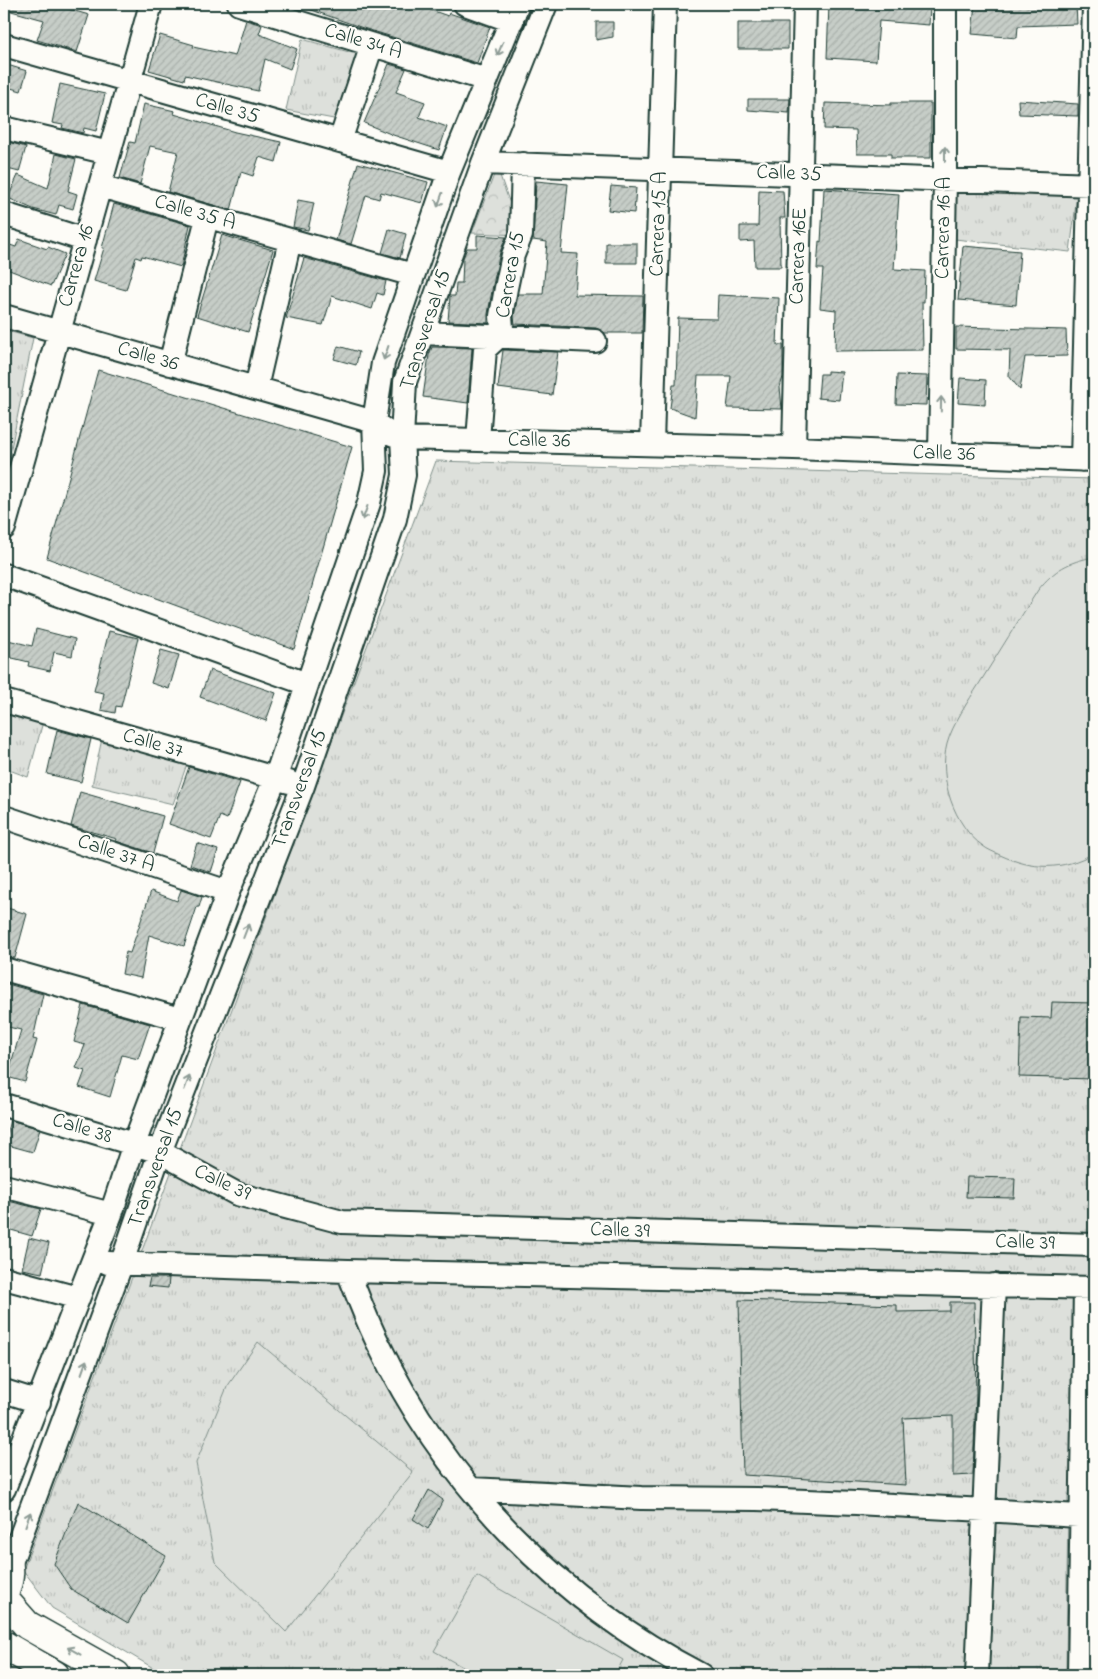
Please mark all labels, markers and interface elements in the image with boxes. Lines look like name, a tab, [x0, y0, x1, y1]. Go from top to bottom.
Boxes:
street label: Calle 34 A	[320, 16, 406, 68]
one-way arrow	[495, 41, 505, 56]
street label: Calle 35	[191, 86, 263, 132]
one-way arrow	[940, 147, 950, 163]
street label: Calle 35	[756, 158, 822, 190]
street label: Carrera 15 A	[642, 171, 676, 277]
street label: Carrera 16 A	[928, 176, 960, 280]
street label: Calle 35 A	[151, 187, 239, 239]
one-way arrow	[435, 191, 444, 207]
street label: Carrera 16E	[782, 207, 816, 305]
street label: Carrera 16	[51, 221, 103, 311]
street label: Carrera 15	[489, 230, 533, 320]
street label: Transversal 15	[392, 266, 460, 394]
street label: Calle 36	[114, 334, 182, 380]
one-way arrow	[381, 345, 390, 360]
one-way arrow	[936, 396, 946, 412]
street label: Calle 36	[507, 425, 571, 457]
street label: Calle 36	[912, 438, 976, 470]
one-way arrow	[360, 505, 370, 521]
street label: Calle 37	[119, 721, 187, 767]
street label: Transversal 15	[265, 725, 335, 853]
street label: Calle 37 A	[73, 827, 159, 881]
one-way arrow	[242, 924, 251, 939]
one-way arrow	[183, 1075, 192, 1091]
street label: Transversal 15	[121, 1104, 191, 1232]
street label: Calle 38	[48, 1106, 116, 1152]
street label: Calle 39	[189, 1157, 256, 1209]
street label: Calle 39	[590, 1215, 651, 1247]
street label: Calle 39	[995, 1227, 1056, 1259]
one-way arrow	[80, 1360, 89, 1375]
one-way arrow	[24, 1512, 33, 1528]
one-way arrow	[67, 1646, 81, 1656]

